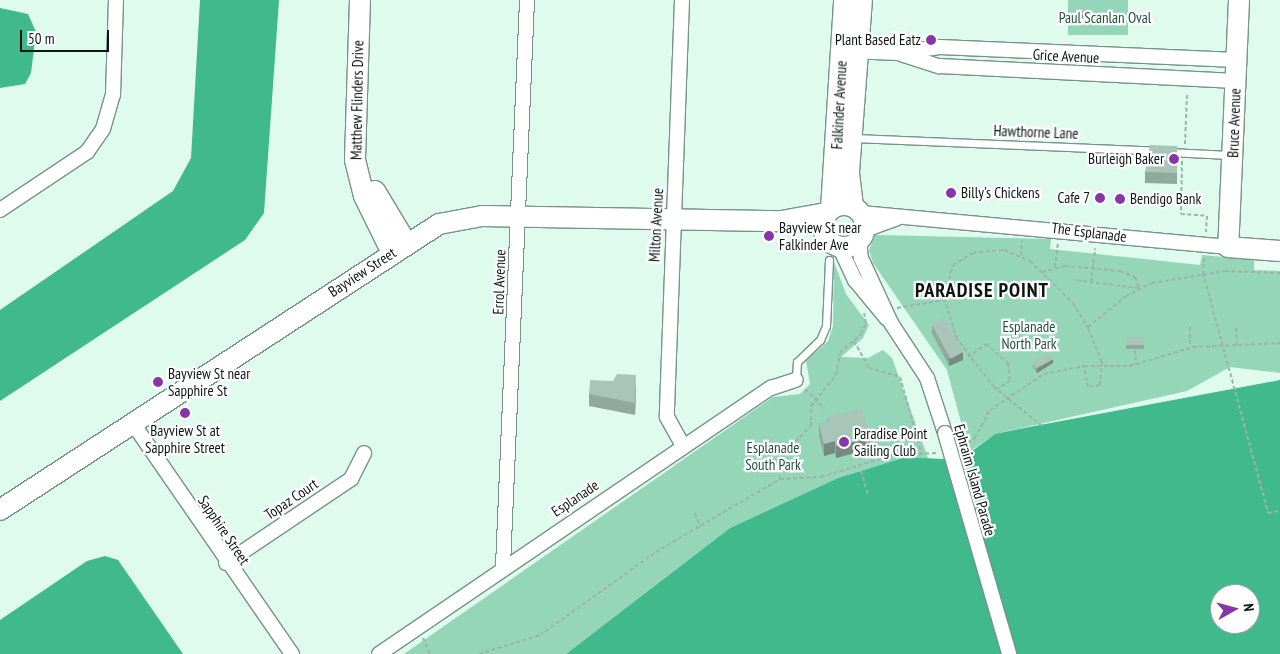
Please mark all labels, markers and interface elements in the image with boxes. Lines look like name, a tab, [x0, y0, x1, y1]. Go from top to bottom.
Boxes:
park label: Paul Scanlan Oval	[1059, 9, 1151, 27]
scale bar	[22, 20, 111, 52]
text: 50 m	[28, 29, 54, 48]
place label: Plant Based Eatz	[835, 31, 921, 49]
marker: Plant Based Eatz	[925, 34, 937, 46]
street label: Matthew Flinders Drive	[347, 40, 367, 160]
street label: Grice Avenue	[1032, 45, 1100, 67]
street label: Falkinder Avenue	[828, 60, 850, 150]
street label: Bruce Avenue	[1224, 88, 1244, 158]
street label: Hawthorne Lane	[993, 122, 1079, 142]
place label: Burleigh Baker	[1088, 150, 1164, 168]
marker: Burleigh Baker	[1168, 153, 1180, 165]
place label: Billy's Chickens	[961, 184, 1040, 202]
street label: Milton Avenue	[645, 187, 667, 263]
marker: Billy's Chickens	[945, 187, 957, 199]
place label: Cafe 7	[1057, 189, 1090, 207]
place label: Bendigo Bank	[1130, 190, 1201, 208]
marker: Cafe 7	[1094, 192, 1106, 204]
marker: Bendigo Bank	[1114, 193, 1126, 205]
place label: Bayview St near Falkinder Ave	[779, 218, 862, 253]
street label: The Esplanade	[1050, 218, 1128, 246]
marker: Bayview St near Falkinder Ave	[763, 230, 775, 242]
street label: Bayview Street	[325, 243, 399, 301]
street label: Errol Avenue	[489, 249, 509, 315]
district label: PARADISE POINT	[913, 278, 1051, 302]
park label: Esplanade North Park	[1001, 317, 1057, 352]
place label: Bayview St near Sapphire St	[168, 364, 251, 399]
marker: Bayview St near Sapphire St	[152, 376, 164, 388]
marker: Bayview St at Sapphire Street	[179, 407, 191, 419]
place label: Bayview St at Sapphire Street	[145, 421, 225, 456]
street label: Ephraim Island Parade	[950, 422, 1000, 538]
place label: Paradise Point Sailing Club	[854, 424, 927, 459]
marker: Paradise Point Sailing Club	[838, 436, 850, 448]
park label: Esplanade South Park	[745, 438, 801, 473]
street label: Topaz Court	[261, 475, 321, 523]
street label: Esplanade	[548, 476, 602, 520]
street label: Sapphire Street	[194, 492, 254, 568]
north arrow	[1210, 584, 1260, 634]
text: N	[1240, 602, 1258, 612]

